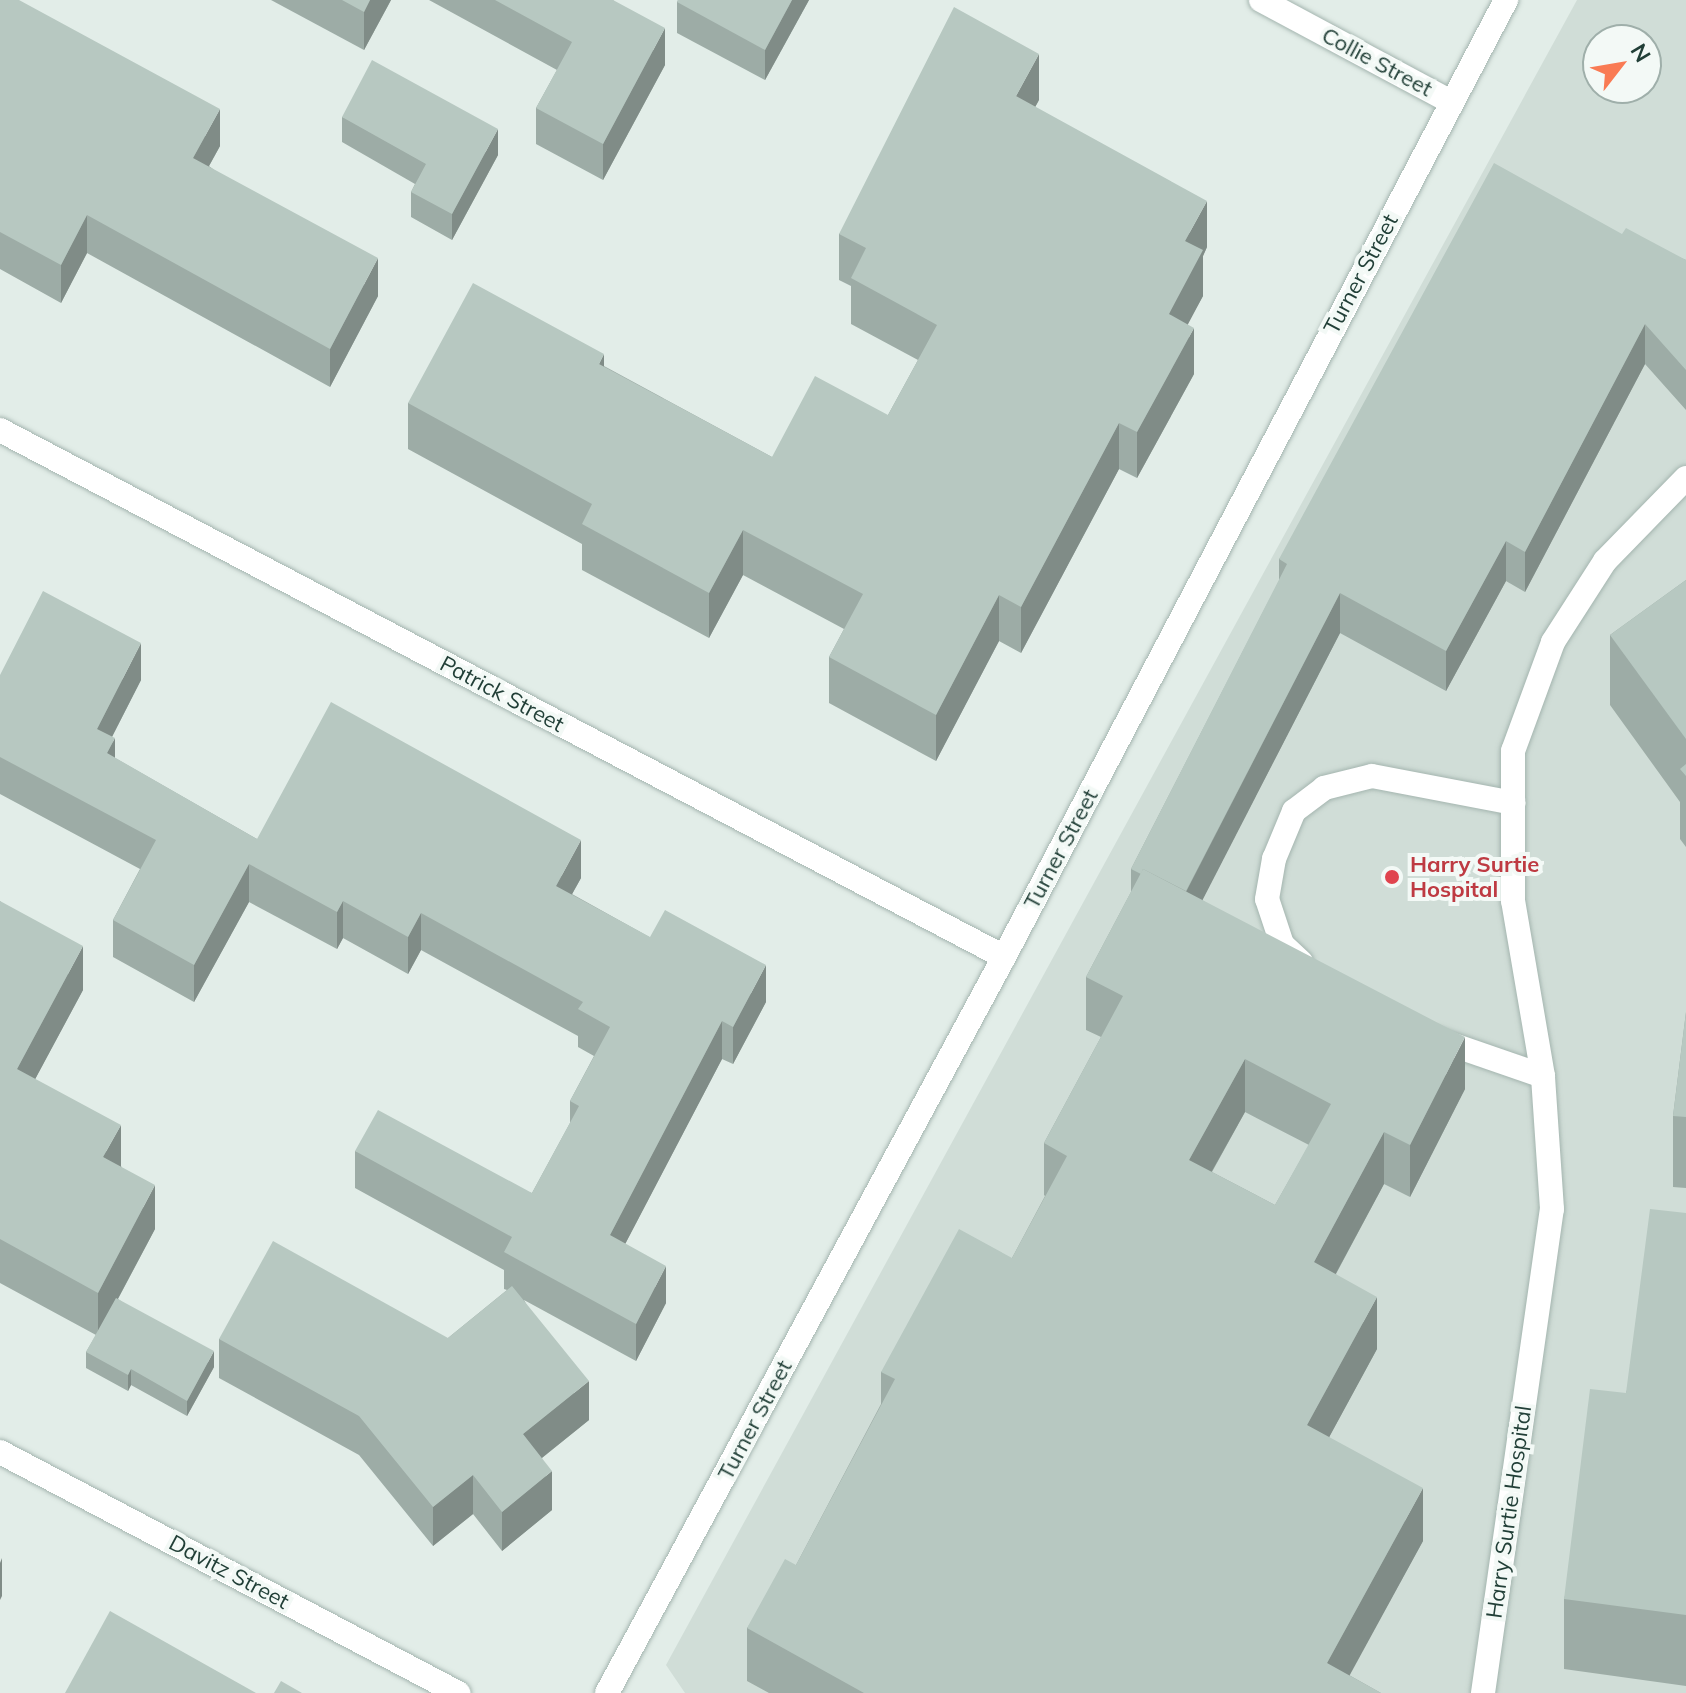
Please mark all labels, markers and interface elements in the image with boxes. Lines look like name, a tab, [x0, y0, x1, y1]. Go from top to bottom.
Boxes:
street label: Collie Street	[1317, 22, 1437, 102]
north arrow	[1582, 24, 1662, 104]
text: N	[1625, 38, 1657, 67]
street label: Turner Street	[1318, 210, 1404, 338]
street label: Patrick Street	[435, 650, 569, 738]
street label: Turner Street	[1018, 785, 1104, 913]
place label: Harry Surtie Hospital	[1410, 851, 1539, 902]
marker: Harry Surtie Hospital	[1381, 866, 1403, 888]
street label: Turner Street	[712, 1356, 798, 1484]
street label: Harry Surtie Hospital	[1481, 1404, 1537, 1620]
street label: Davitz Street	[164, 1529, 294, 1615]

